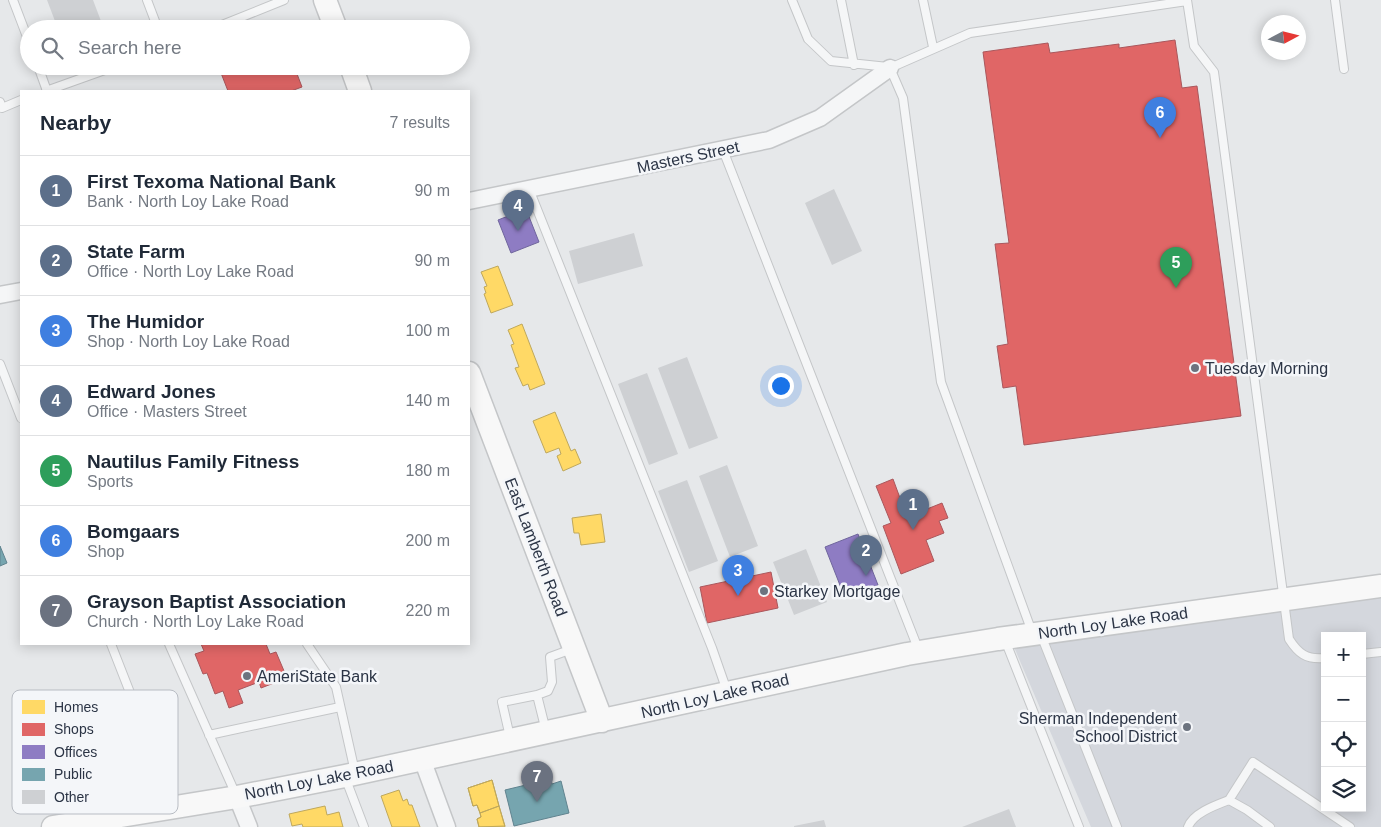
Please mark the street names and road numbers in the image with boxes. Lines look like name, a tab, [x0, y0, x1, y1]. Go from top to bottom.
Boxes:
street label: Masters Street	[635, 138, 741, 176]
street label: East Lamberth Road	[502, 475, 570, 619]
street label: North Loy Lake Road	[1037, 604, 1189, 642]
street label: North Loy Lake Road	[639, 671, 791, 721]
street label: North Loy Lake Road	[243, 757, 395, 803]

